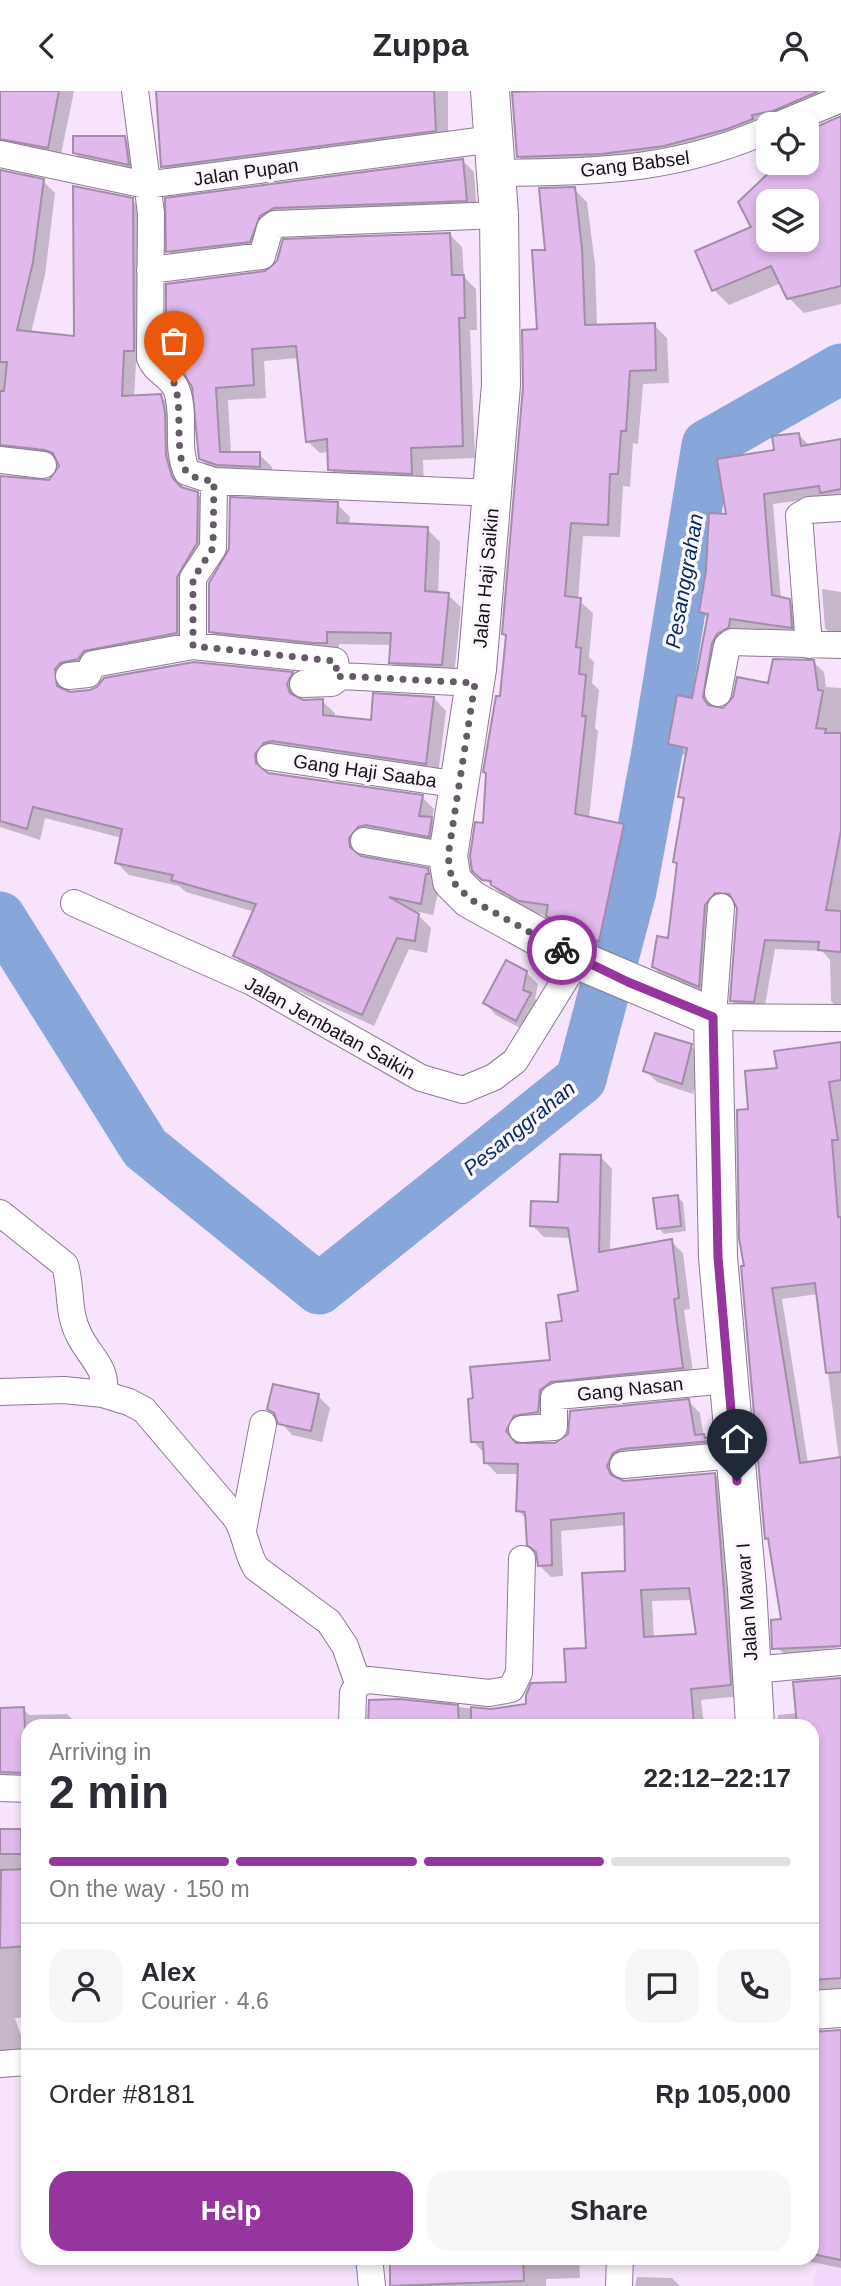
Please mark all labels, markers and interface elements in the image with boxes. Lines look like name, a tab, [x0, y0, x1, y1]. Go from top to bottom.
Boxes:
icon: back	[28, 27, 66, 65]
text: Zuppa	[373, 27, 468, 63]
icon: person	[775, 27, 813, 65]
map controls	[756, 112, 819, 252]
button: locate	[756, 112, 819, 175]
street label: Gang Babsel	[579, 147, 691, 181]
street label: Jalan Pupan	[192, 154, 300, 190]
button: layers	[756, 189, 819, 252]
pin	[144, 311, 204, 383]
icon: bag	[155, 322, 193, 360]
street label: Jalan Haji Saikin	[469, 507, 503, 649]
water label: Pesanggrahan	[661, 512, 707, 650]
street label: Gang Haji Saaba	[292, 751, 439, 792]
courier	[527, 915, 597, 985]
icon: bike	[543, 931, 581, 969]
street label: Jalan Jembatan Saikin	[241, 972, 419, 1084]
water label: Pesanggrahan	[459, 1076, 579, 1180]
street label: Gang Nasan	[576, 1373, 684, 1405]
pin	[707, 1409, 767, 1481]
icon: home	[718, 1420, 756, 1458]
street label: Jalan Mawar I	[732, 1542, 762, 1662]
text: Arriving in	[49, 1739, 151, 1765]
text: 22:12–22:17	[644, 1763, 791, 1793]
text: 2 min	[49, 1766, 169, 1818]
text: On the way · 150 m	[49, 1876, 250, 1902]
button: person	[49, 1949, 123, 2023]
button: chat	[625, 1949, 699, 2023]
button: phone	[717, 1949, 791, 2023]
text: Alex	[141, 1957, 196, 1987]
text: Courier · 4.6	[141, 1988, 269, 2014]
text: Order #8181	[49, 2079, 195, 2109]
text: Rp 105,000	[655, 2079, 791, 2109]
button: Help	[49, 2171, 413, 2251]
button: Share	[427, 2171, 791, 2251]

